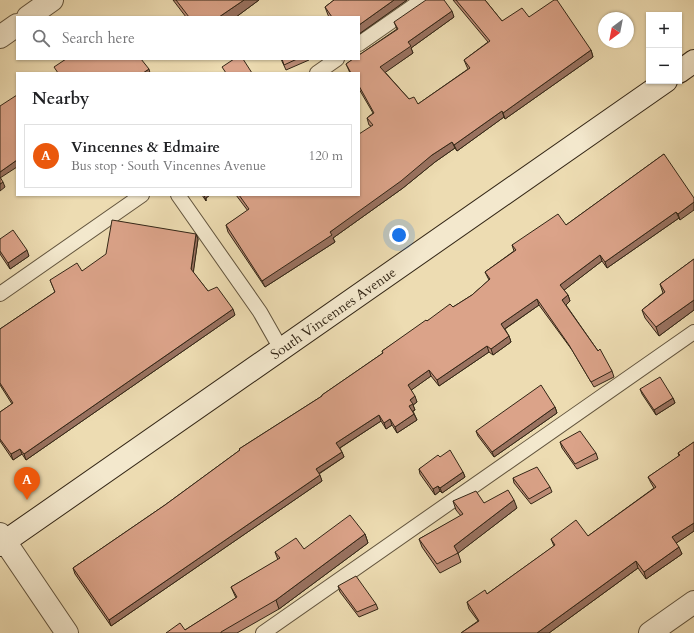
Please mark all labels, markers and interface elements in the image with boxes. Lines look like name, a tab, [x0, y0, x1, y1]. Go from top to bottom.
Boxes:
north arrow	[598, 12, 634, 48]
map controls	[646, 12, 682, 84]
button: +	[646, 12, 682, 48]
search box	[16, 16, 360, 60]
icon: search	[30, 27, 52, 49]
text: Search here	[62, 28, 135, 48]
button: −	[646, 48, 682, 84]
text: Nearby	[32, 87, 89, 110]
text: Vincennes & Edmaire	[71, 137, 220, 157]
text: A	[41, 147, 51, 165]
text: 120 m	[309, 147, 343, 165]
text: Bus stop · South Vincennes Avenue	[71, 157, 266, 175]
your location	[389, 225, 409, 245]
street label: South Vincennes Avenue	[267, 263, 400, 364]
pin: A	[14, 467, 40, 500]

